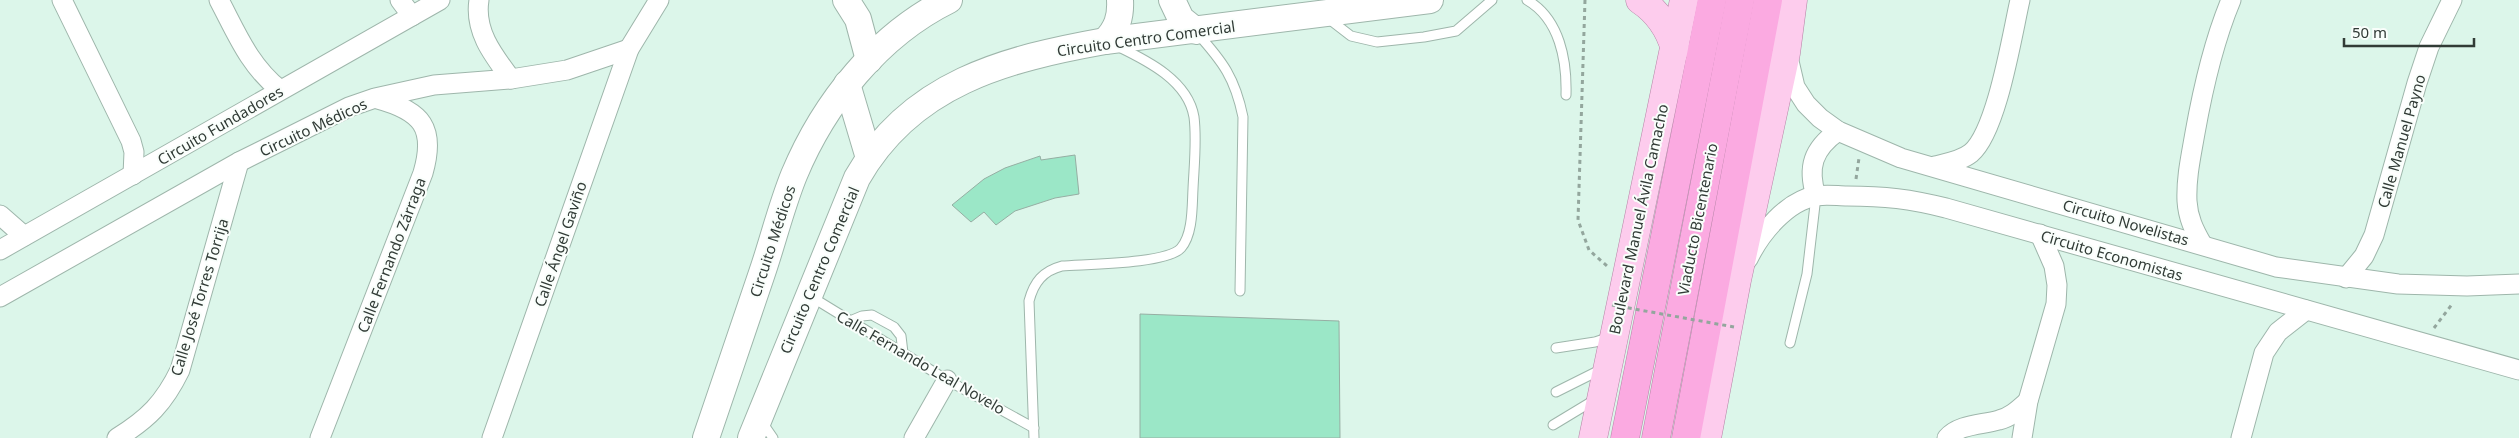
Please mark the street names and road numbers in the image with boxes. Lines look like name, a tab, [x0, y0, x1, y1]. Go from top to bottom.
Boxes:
street label: Circuito Centro Comercial	[1056, 16, 1236, 60]
street label: Calle Manuel Payno	[2372, 72, 2430, 210]
street label: Circuito Fundadores	[154, 81, 286, 169]
street label: Circuito Médicos	[256, 93, 370, 161]
street label: Boulevard Manuel Ávila Camacho	[1604, 102, 1672, 336]
street label: Viaducto Bicentenario	[1672, 141, 1722, 297]
street label: Calle Fernando Zárraga	[352, 175, 430, 335]
street label: Calle Ángel Gaviño	[529, 179, 591, 309]
street label: Circuito Médicos	[744, 182, 800, 300]
street label: Circuito Centro Comercial	[775, 183, 863, 357]
street label: Circuito Novelistas	[2061, 194, 2191, 250]
street label: Calle José Torres Torrija	[166, 216, 232, 378]
street label: Circuito Economistas	[2039, 225, 2185, 285]
street label: Calle Fernando Leal Novelo	[833, 306, 1009, 418]

